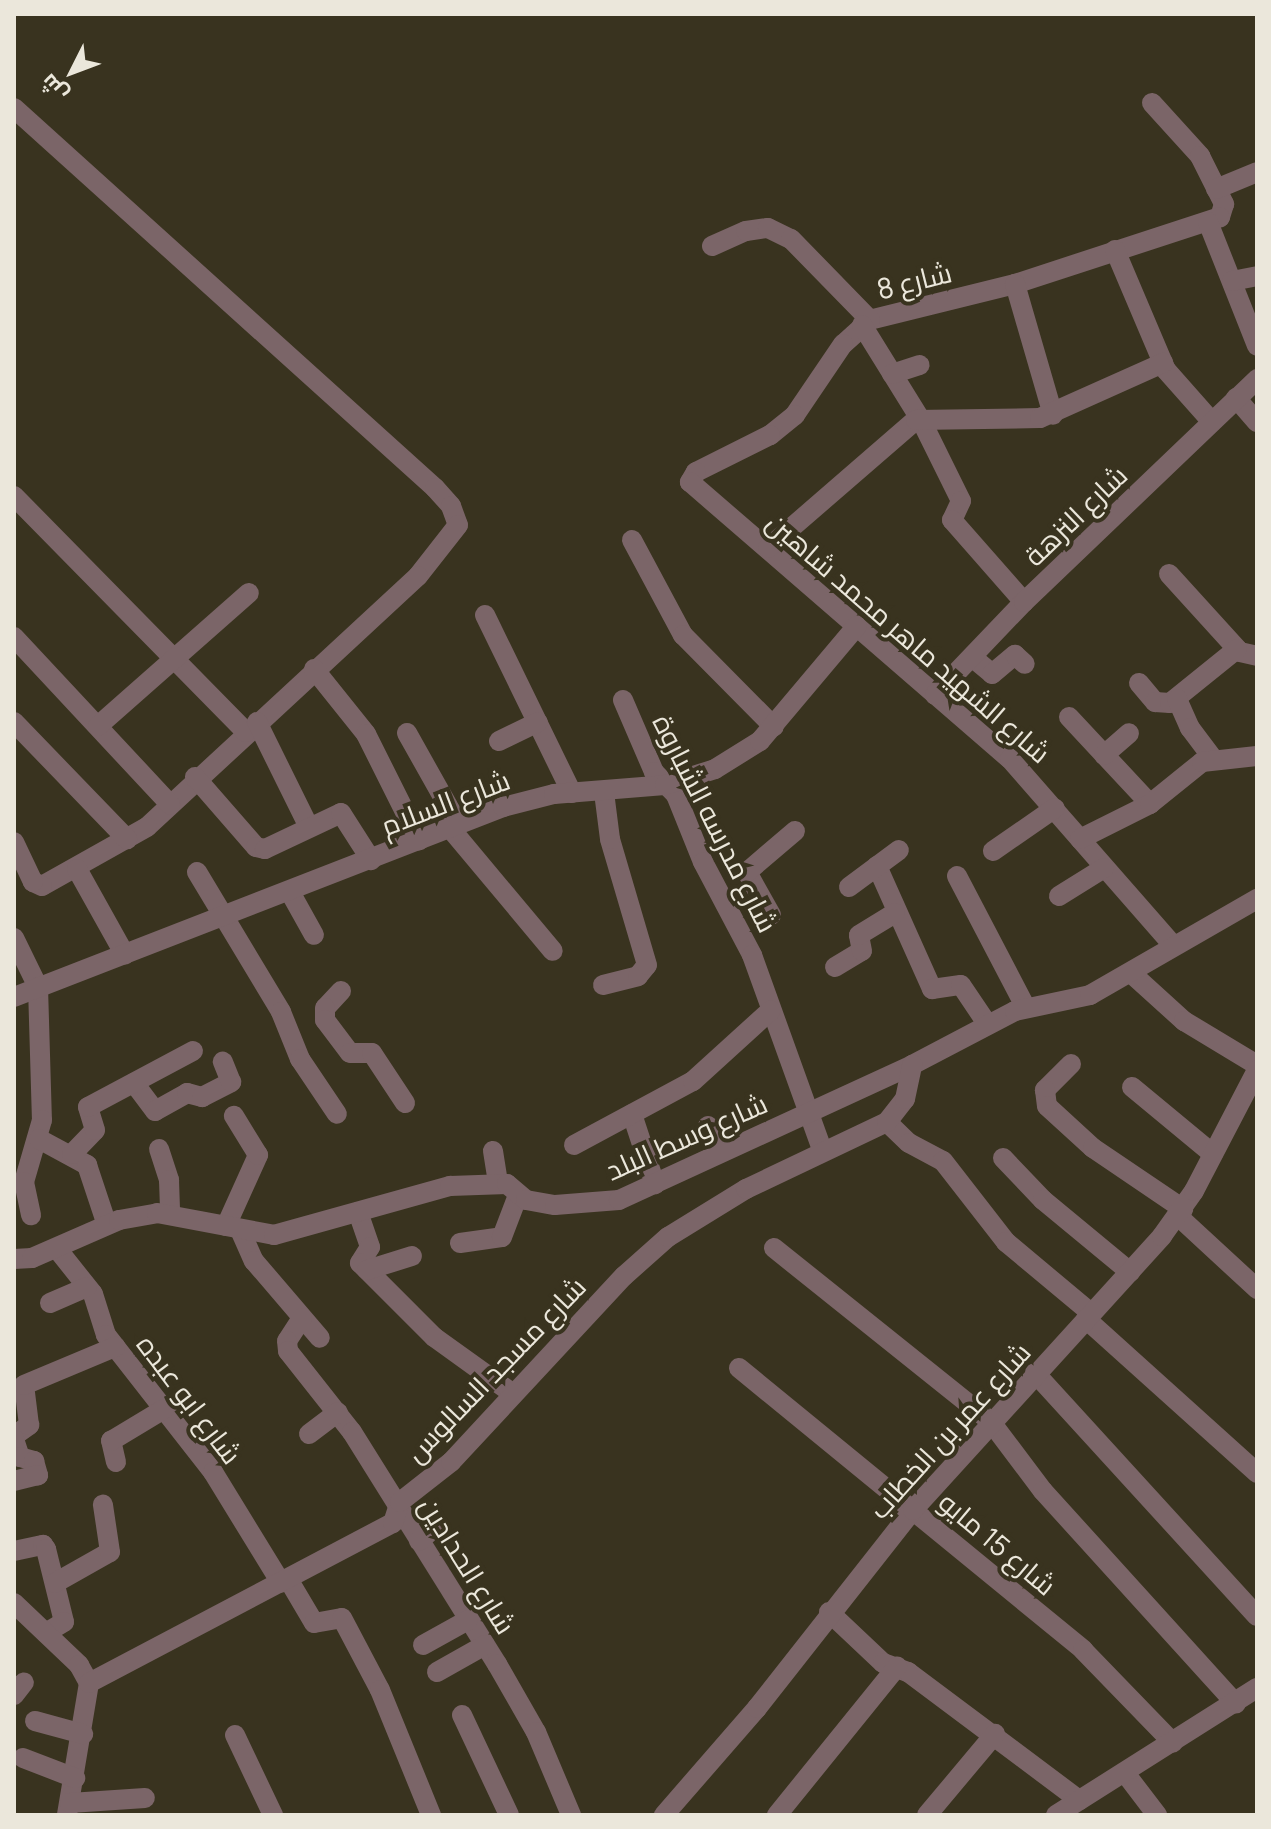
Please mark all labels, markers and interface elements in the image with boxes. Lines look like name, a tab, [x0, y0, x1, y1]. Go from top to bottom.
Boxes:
north arrow	[32, 32, 112, 112]
text: ش	[34, 68, 75, 109]
street label: شارع 8	[873, 254, 955, 306]
street label: شارع النزهة	[1017, 458, 1133, 572]
street label: شارع الشهيد ماهر محمد شاهين	[760, 505, 1058, 769]
street label: شارع مدرسه الشباروة	[647, 709, 785, 937]
street label: شارع السلام	[376, 762, 514, 842]
street label: شارع وسط البلد	[600, 1085, 772, 1187]
street label: شارع مسجد السالوس	[398, 1269, 592, 1469]
street label: شارع ابو عبده	[131, 1328, 249, 1470]
street label: شارع عمر بن الخطاب	[861, 1335, 1037, 1525]
street label: شارع 15 مايو	[933, 1484, 1063, 1602]
street label: شارع الحدادين	[413, 1490, 523, 1640]

